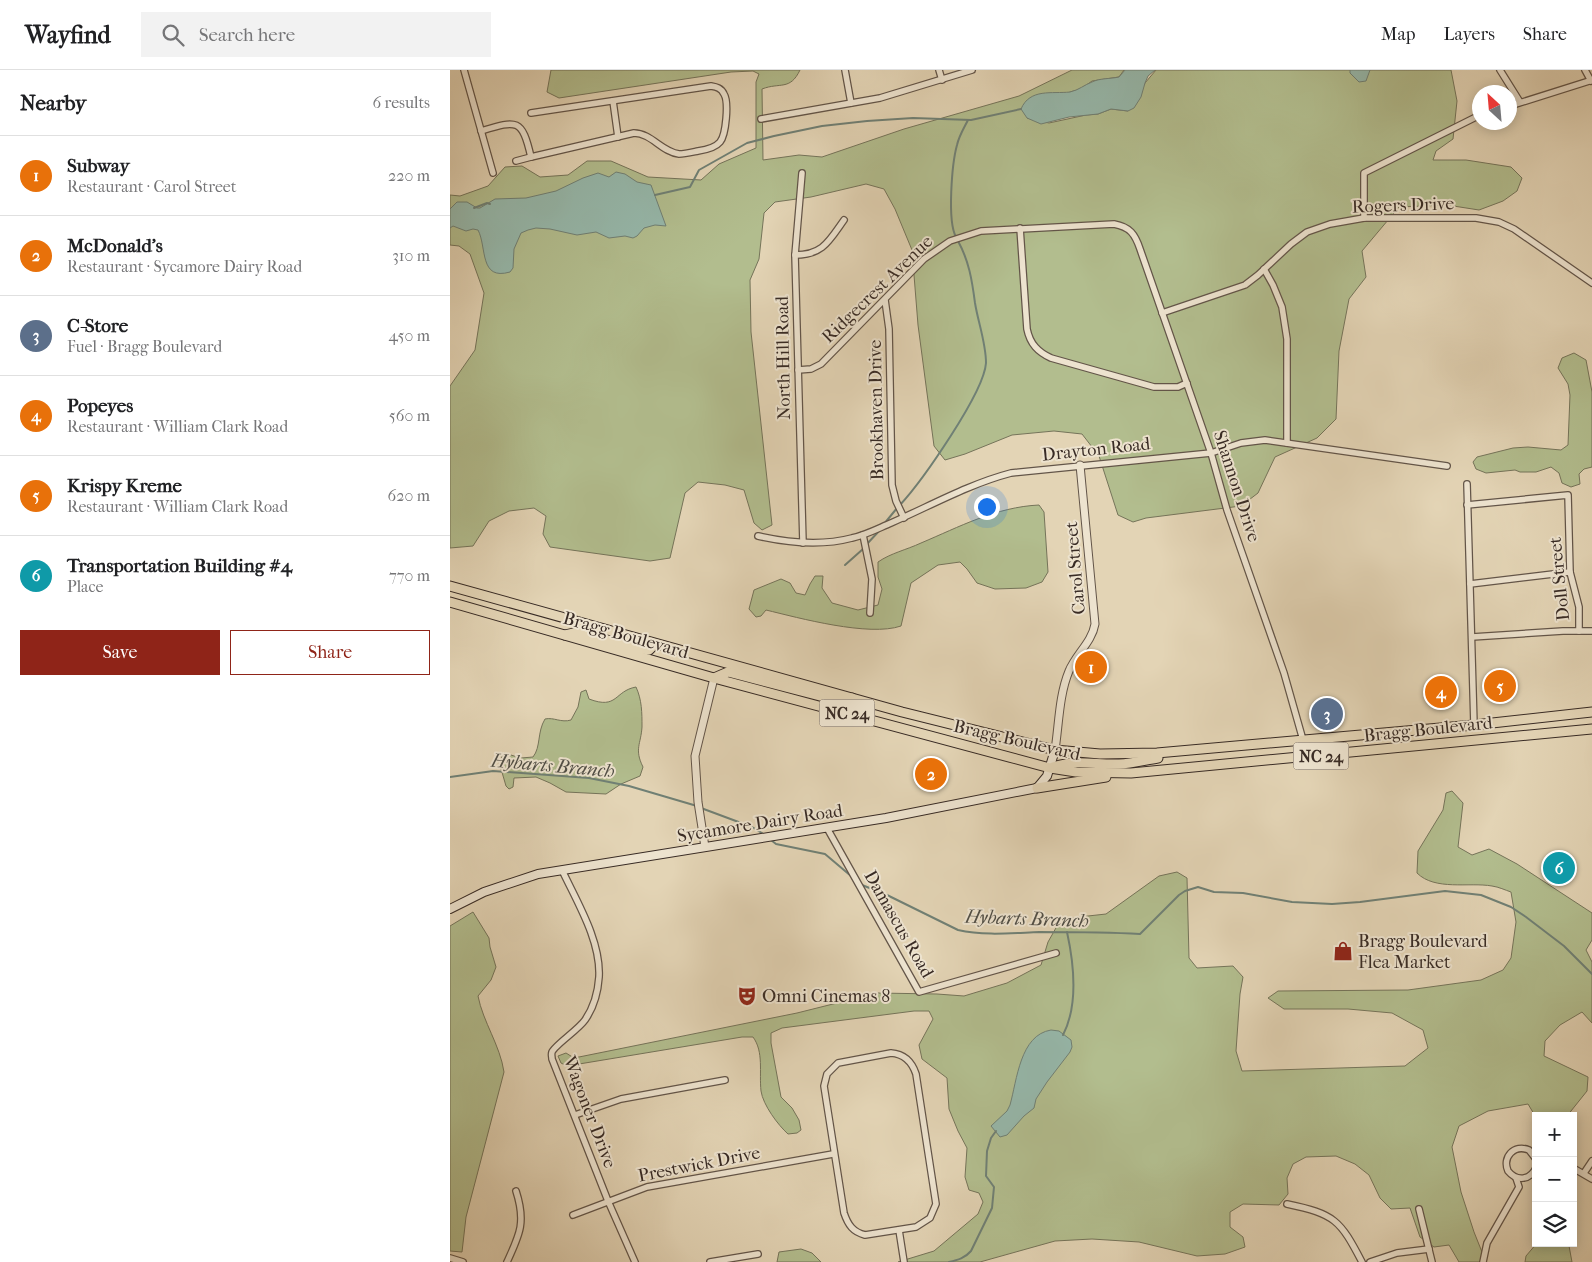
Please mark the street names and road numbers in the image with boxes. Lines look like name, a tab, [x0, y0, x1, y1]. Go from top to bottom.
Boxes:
street label: Rogers Drive	[1351, 193, 1455, 218]
street label: Ridgecrest Avenue	[818, 231, 937, 348]
street label: North Hill Road	[772, 296, 795, 420]
street label: Brookhaven Drive	[865, 339, 888, 480]
street label: Shannon Drive	[1209, 428, 1264, 545]
street label: Drayton Road	[1041, 433, 1151, 466]
street label: Carol Street	[1061, 520, 1090, 615]
street label: Doll Street	[1545, 535, 1574, 622]
street label: Bragg Boulevard	[561, 608, 691, 663]
road number: NC 24	[820, 700, 874, 726]
street label: Bragg Boulevard	[1363, 712, 1494, 747]
street label: Bragg Boulevard	[951, 716, 1083, 765]
road number: NC 24	[1294, 742, 1348, 769]
street label: Sycamore Dairy Road	[676, 800, 845, 847]
street label: Damascus Road	[859, 867, 938, 982]
street label: Wagoner Drive	[558, 1052, 621, 1171]
street label: Prestwick Drive	[636, 1142, 762, 1187]

